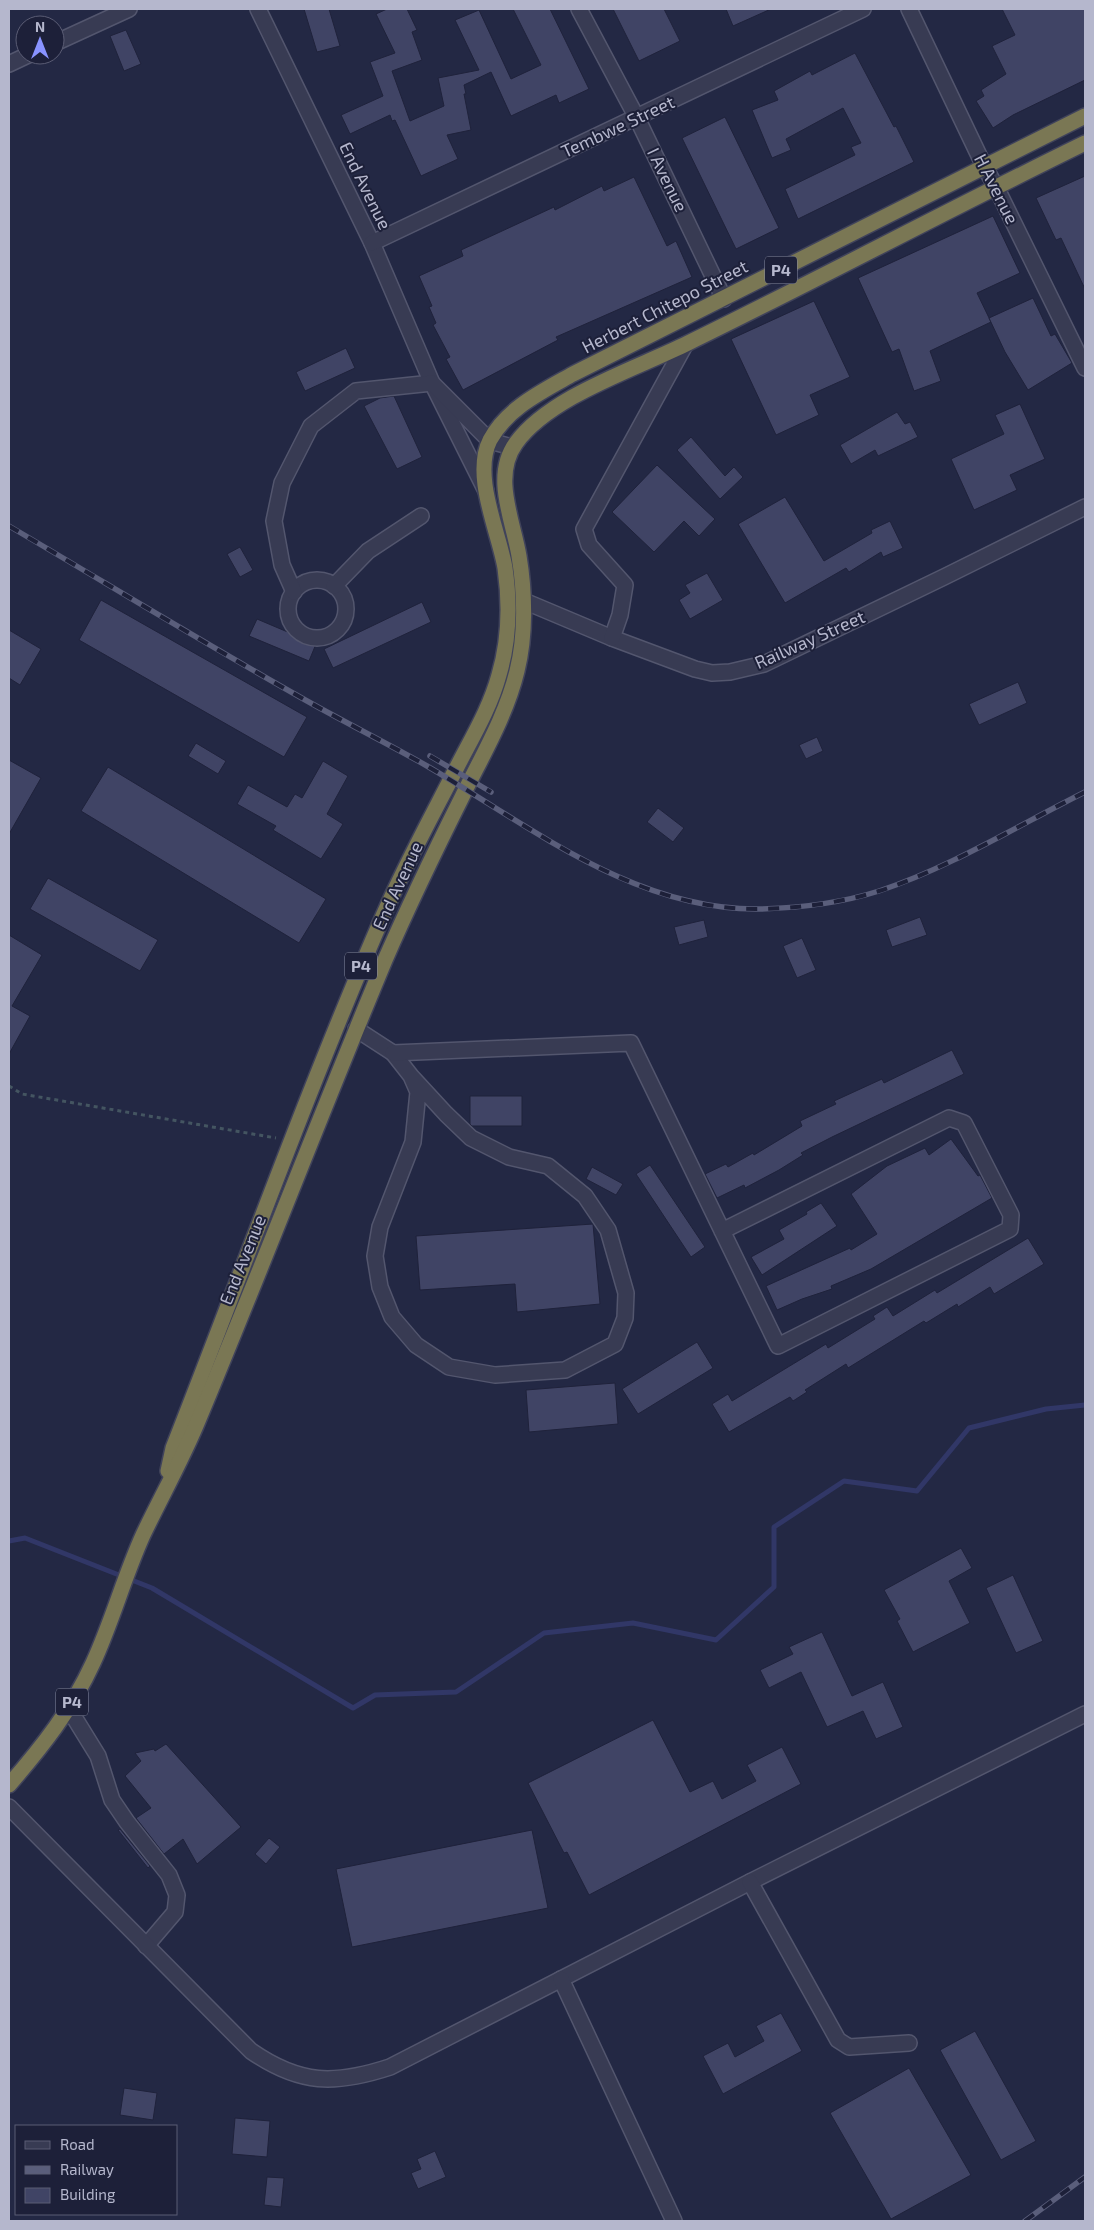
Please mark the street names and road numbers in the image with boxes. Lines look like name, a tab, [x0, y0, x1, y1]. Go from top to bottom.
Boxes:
street label: Tembwe Street	[557, 90, 678, 162]
street label: End Avenue	[335, 138, 397, 233]
street label: I Avenue	[643, 144, 693, 215]
street label: H Avenue	[970, 150, 1024, 227]
street label: Herbert Chitepo Street	[578, 255, 751, 358]
road number: P4	[765, 256, 797, 284]
street label: Railway Street	[751, 605, 868, 673]
street label: End Avenue	[367, 838, 427, 933]
road number: P4	[345, 952, 377, 979]
street label: End Avenue	[214, 1212, 270, 1308]
road number: P4	[56, 1688, 88, 1715]

